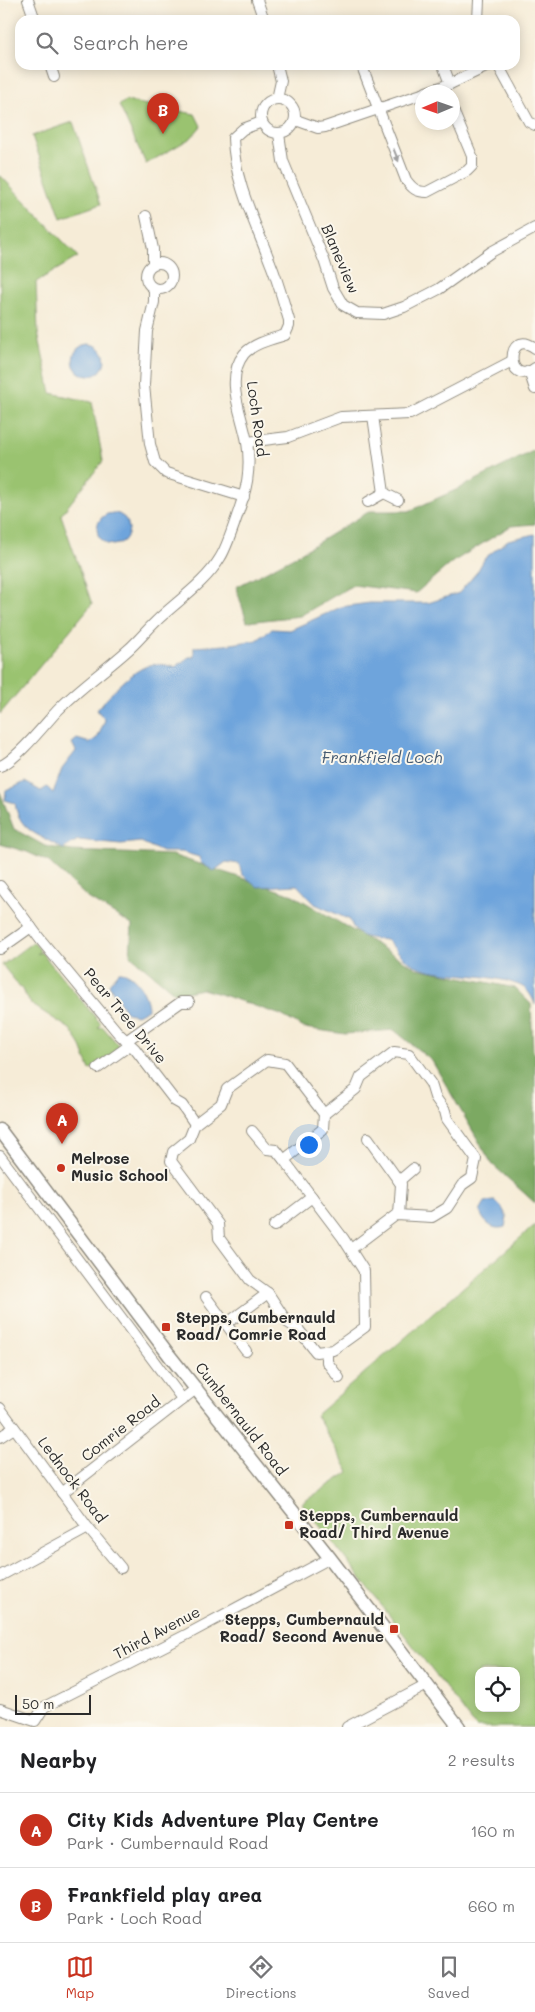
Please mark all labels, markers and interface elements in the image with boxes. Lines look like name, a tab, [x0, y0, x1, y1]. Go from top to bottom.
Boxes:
search box	[15, 15, 520, 70]
icon: search	[33, 29, 61, 57]
text: Search here	[73, 30, 189, 55]
north arrow	[415, 85, 460, 130]
pin: B	[147, 93, 179, 134]
one-way arrow	[392, 148, 400, 163]
street label: Blaneview	[317, 221, 364, 296]
street label: Loch Road	[243, 380, 273, 458]
water label: Frankfield Loch	[322, 746, 442, 767]
street label: Pear Tree Drive	[80, 963, 172, 1067]
pin: A	[46, 1103, 78, 1144]
your location	[296, 1132, 322, 1158]
place label: Melrose Music School	[71, 1148, 168, 1185]
marker: Melrose Music School	[55, 1162, 67, 1174]
place label: Stepps, Cumbernauld Road/ Comrie Road	[176, 1307, 336, 1344]
marker: Stepps, Cumbernauld Road/ Comrie Road	[160, 1321, 172, 1333]
street label: Cumbernauld Road	[191, 1358, 292, 1479]
street label: Comrie Road	[77, 1391, 164, 1465]
street label: Lednock Road	[34, 1432, 112, 1526]
place label: Stepps, Cumbernauld Road/ Third Avenue	[299, 1505, 459, 1542]
marker: Stepps, Cumbernauld Road/ Third Avenue	[283, 1519, 295, 1531]
street label: Third Avenue	[110, 1601, 203, 1663]
place label: Stepps, Cumbernauld Road/ Second Avenue	[220, 1609, 384, 1646]
marker: Stepps, Cumbernauld Road/ Second Avenue	[388, 1623, 400, 1635]
map controls	[475, 1667, 520, 1712]
button: locate	[475, 1667, 520, 1712]
scale bar	[15, 1692, 91, 1715]
text: 50 m	[22, 1694, 54, 1713]
text: Nearby	[20, 1746, 97, 1773]
text: 2 results	[448, 1749, 515, 1770]
text: City Kids Adventure Play Centre	[67, 1807, 379, 1832]
text: A	[30, 1820, 42, 1841]
text: 160 m	[470, 1820, 515, 1841]
text: Park · Cumbernauld Road	[67, 1832, 268, 1853]
text: Frankfield play area	[67, 1882, 262, 1907]
text: B	[31, 1895, 41, 1916]
text: 660 m	[468, 1895, 515, 1916]
text: Park · Loch Road	[67, 1907, 202, 1928]
tab: Map	[66, 1953, 94, 2002]
tab: Directions	[225, 1953, 297, 2002]
tab: Saved	[428, 1953, 469, 2002]

